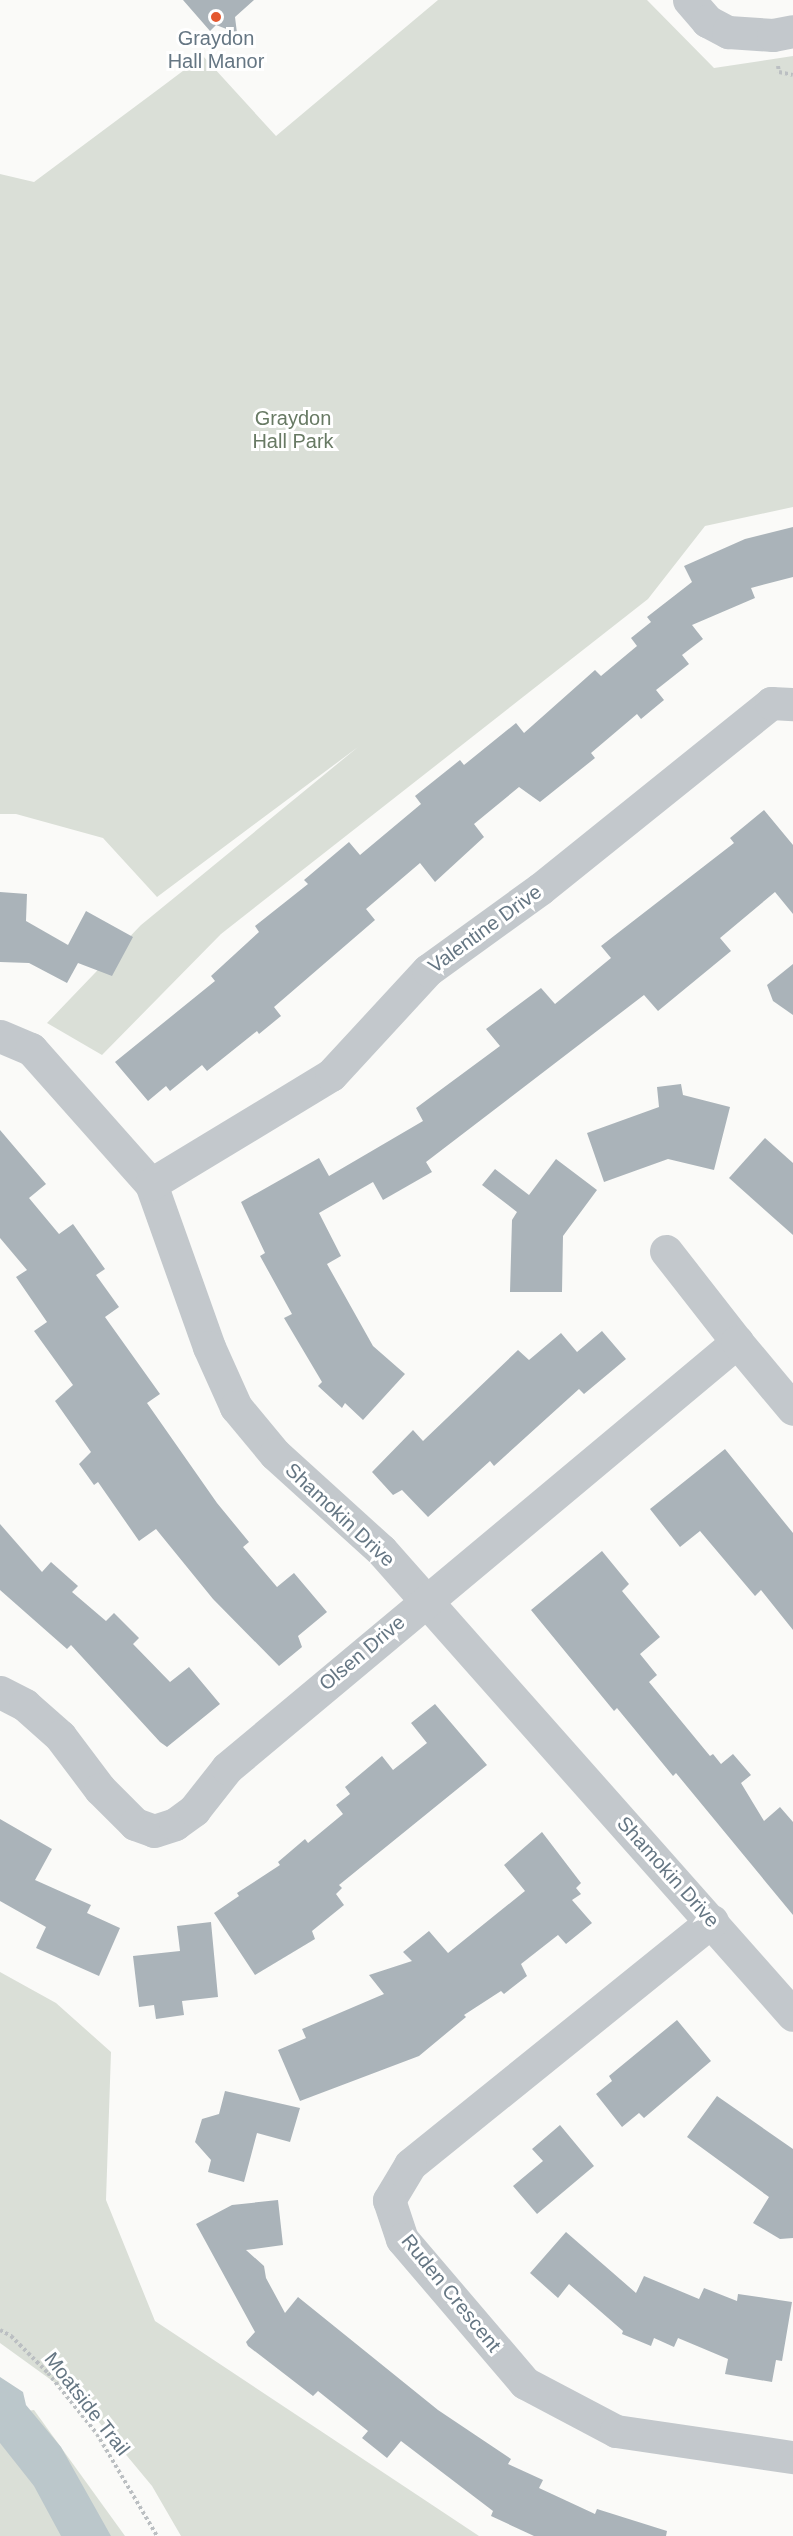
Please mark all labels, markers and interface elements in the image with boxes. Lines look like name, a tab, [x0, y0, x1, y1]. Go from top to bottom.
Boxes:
marker: Graydon Hall Manor	[209, 10, 223, 24]
place label: Graydon Hall Manor	[168, 27, 264, 74]
park label: Graydon Hall Park	[252, 406, 334, 453]
street label: Valentine Drive	[424, 880, 546, 978]
street label: Shamokin Drive	[280, 1458, 400, 1572]
street label: Olsen Drive	[314, 1610, 410, 1696]
street label: Shamokin Drive	[612, 1812, 724, 1932]
street label: Ruden Crescent	[396, 2229, 506, 2357]
street label: Moatside Trail	[39, 2347, 135, 2461]

